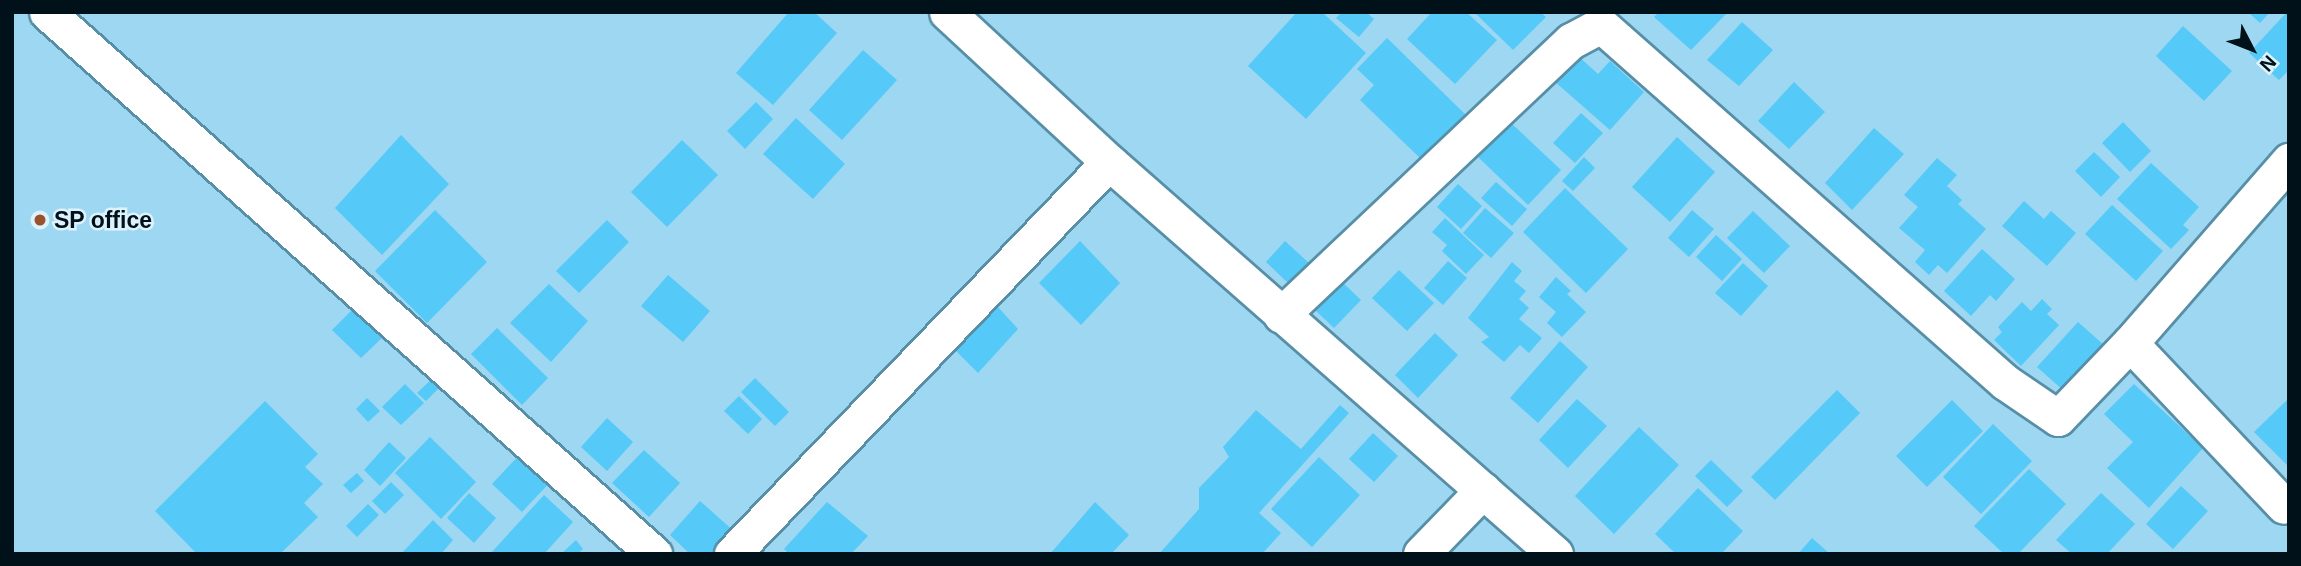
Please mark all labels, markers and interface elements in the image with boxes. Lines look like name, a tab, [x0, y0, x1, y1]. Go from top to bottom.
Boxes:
north arrow	[2217, 14, 2287, 84]
text: N	[2256, 51, 2280, 76]
place label: SP office	[54, 206, 152, 234]
marker: SP office	[32, 212, 48, 228]

